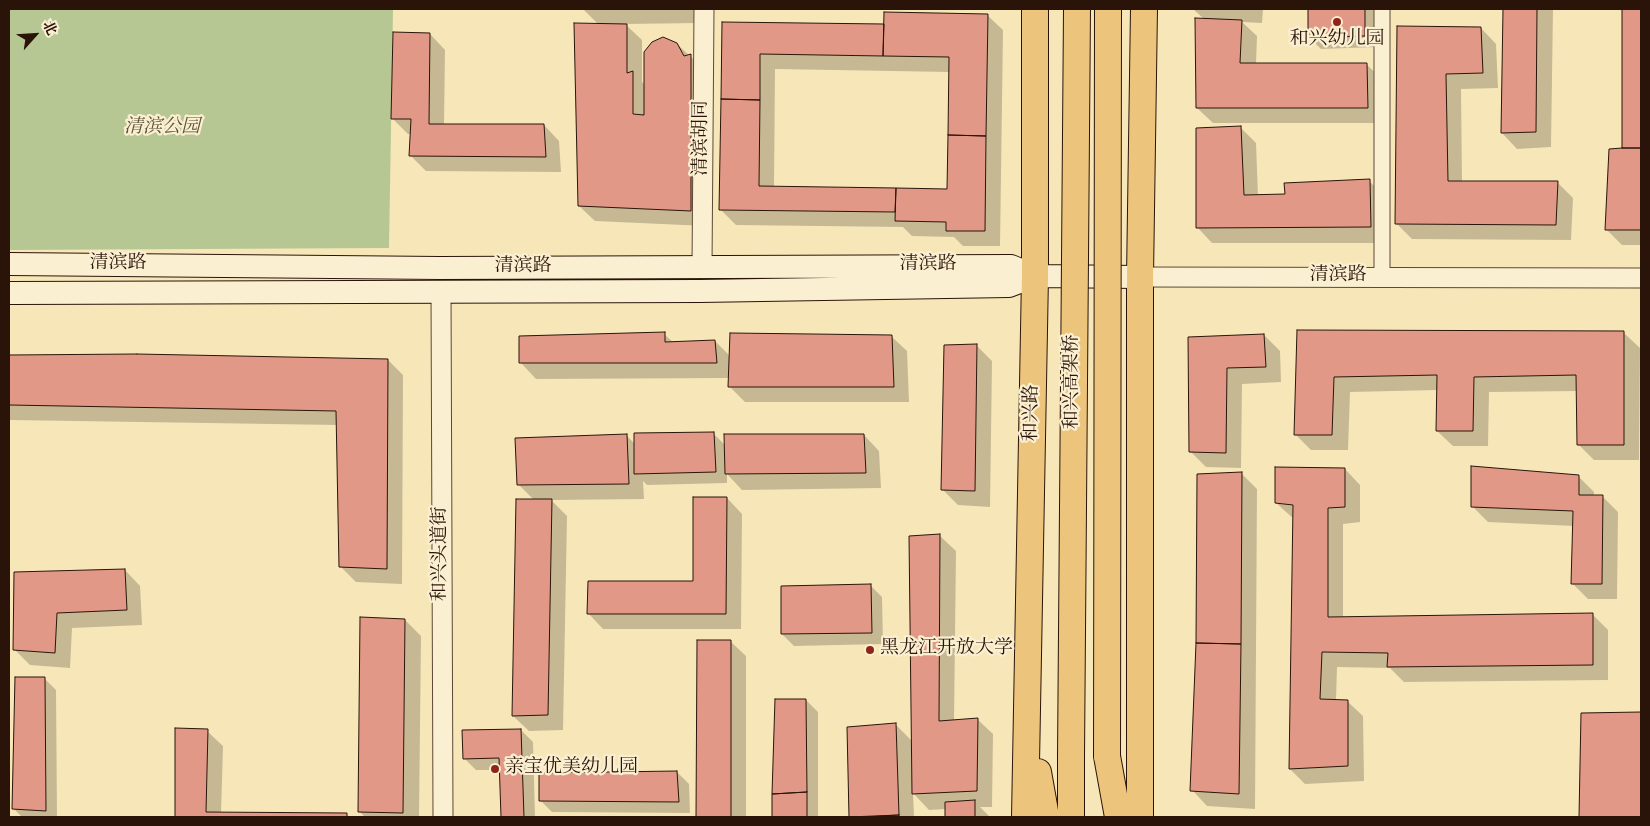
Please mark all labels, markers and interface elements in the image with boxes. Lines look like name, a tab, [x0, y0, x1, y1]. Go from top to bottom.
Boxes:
north arrow	[10, 10, 60, 60]
marker: 和兴幼儿园	[1331, 16, 1343, 28]
text: 北	[36, 18, 61, 39]
place label: 和兴幼儿园	[1290, 30, 1384, 52]
street label: 清滨胡同	[692, 100, 714, 176]
park label: 清滨公园	[124, 118, 200, 140]
street label: 清滨路	[90, 254, 146, 276]
street label: 清滨路	[900, 255, 956, 277]
street label: 清滨路	[495, 257, 551, 279]
street label: 清滨路	[1310, 266, 1366, 288]
street label: 和兴高架桥	[1063, 335, 1085, 429]
street label: 和兴路	[1021, 384, 1045, 442]
street label: 和兴头道街	[431, 507, 453, 601]
place label: 黑龙江开放大学	[880, 639, 1013, 661]
marker: 黑龙江开放大学	[864, 644, 876, 656]
place label: 亲宝优美幼儿园	[505, 758, 638, 780]
marker: 亲宝优美幼儿园	[489, 763, 501, 775]

